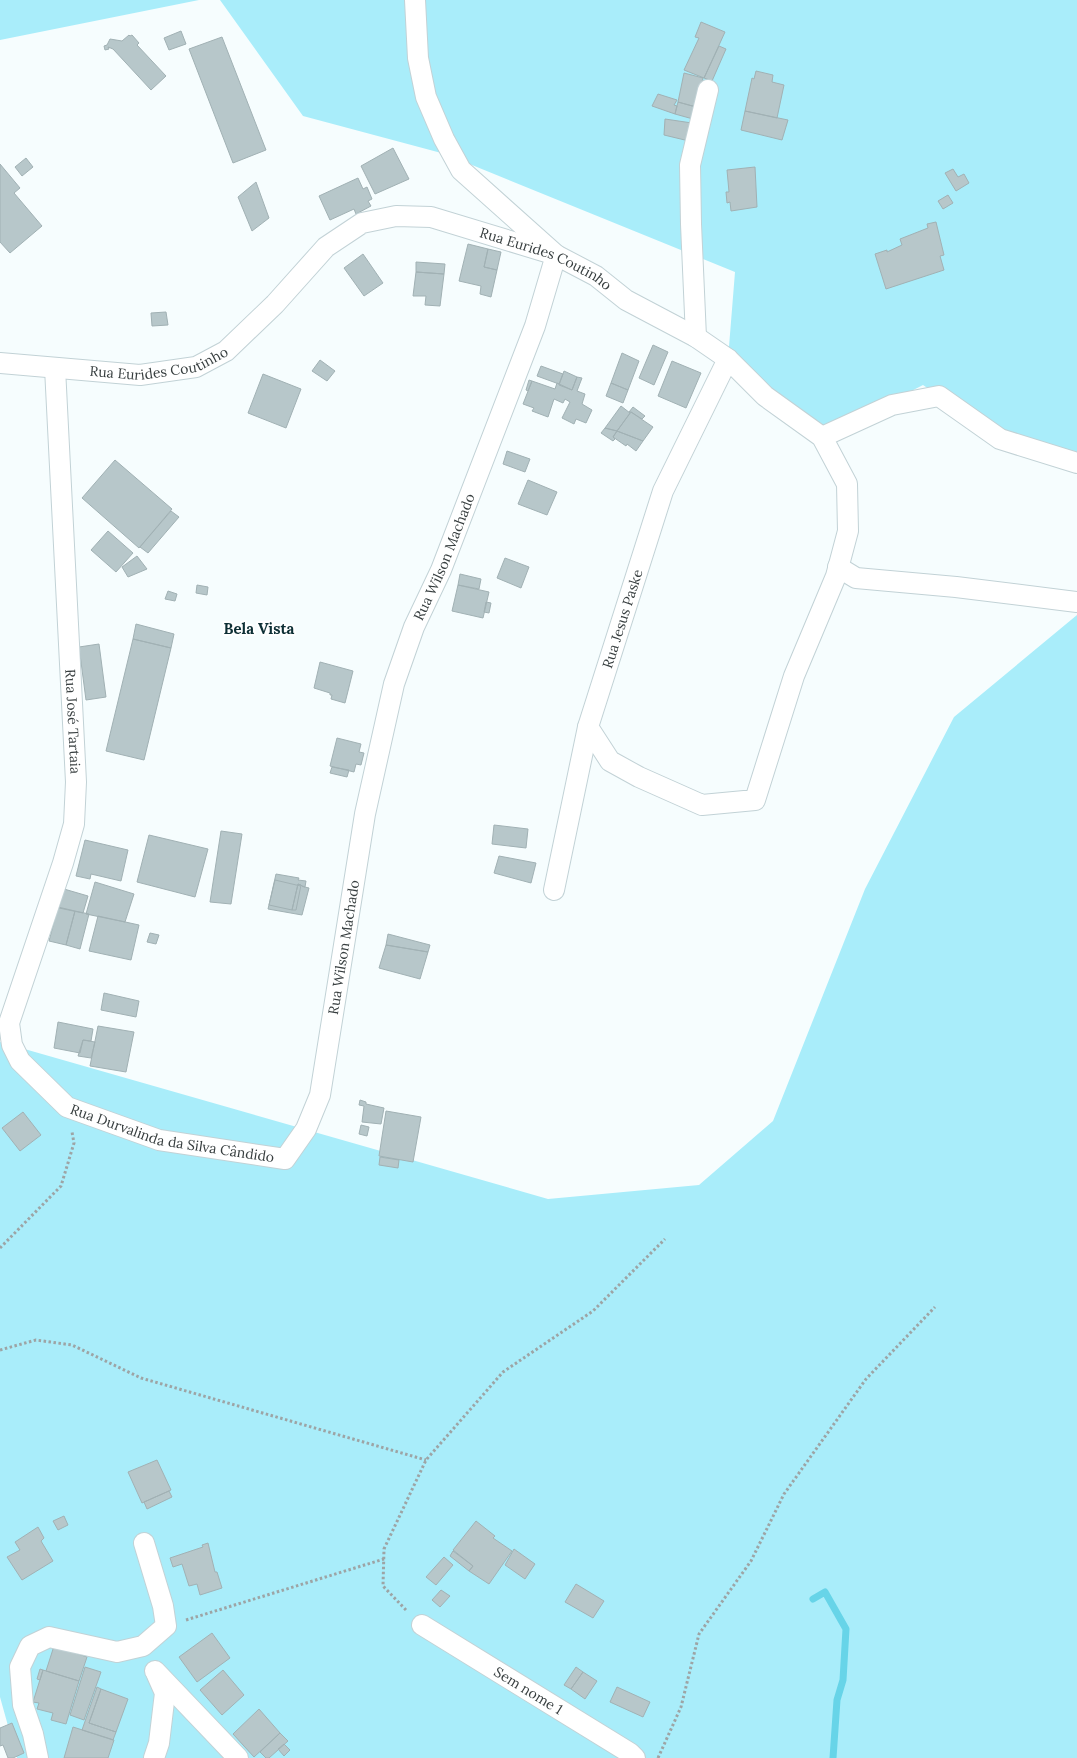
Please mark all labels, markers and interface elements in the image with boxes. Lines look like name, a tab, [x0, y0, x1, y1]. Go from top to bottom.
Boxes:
street label: Rua Eurides Coutinho	[478, 223, 615, 294]
street label: Rua Eurides Coutinho	[89, 343, 231, 384]
street label: Rua Wilson Machado	[409, 491, 479, 623]
street label: Rua Jesus Paske	[598, 567, 647, 671]
district label: Bela Vista	[224, 619, 295, 638]
street label: Rua José Tartaia	[61, 669, 85, 774]
street label: Rua Wilson Machado	[324, 879, 363, 1016]
street label: Rua Durvalinda da Silva Cândido	[68, 1100, 275, 1166]
street label: Sem nome 1	[491, 1663, 566, 1718]

